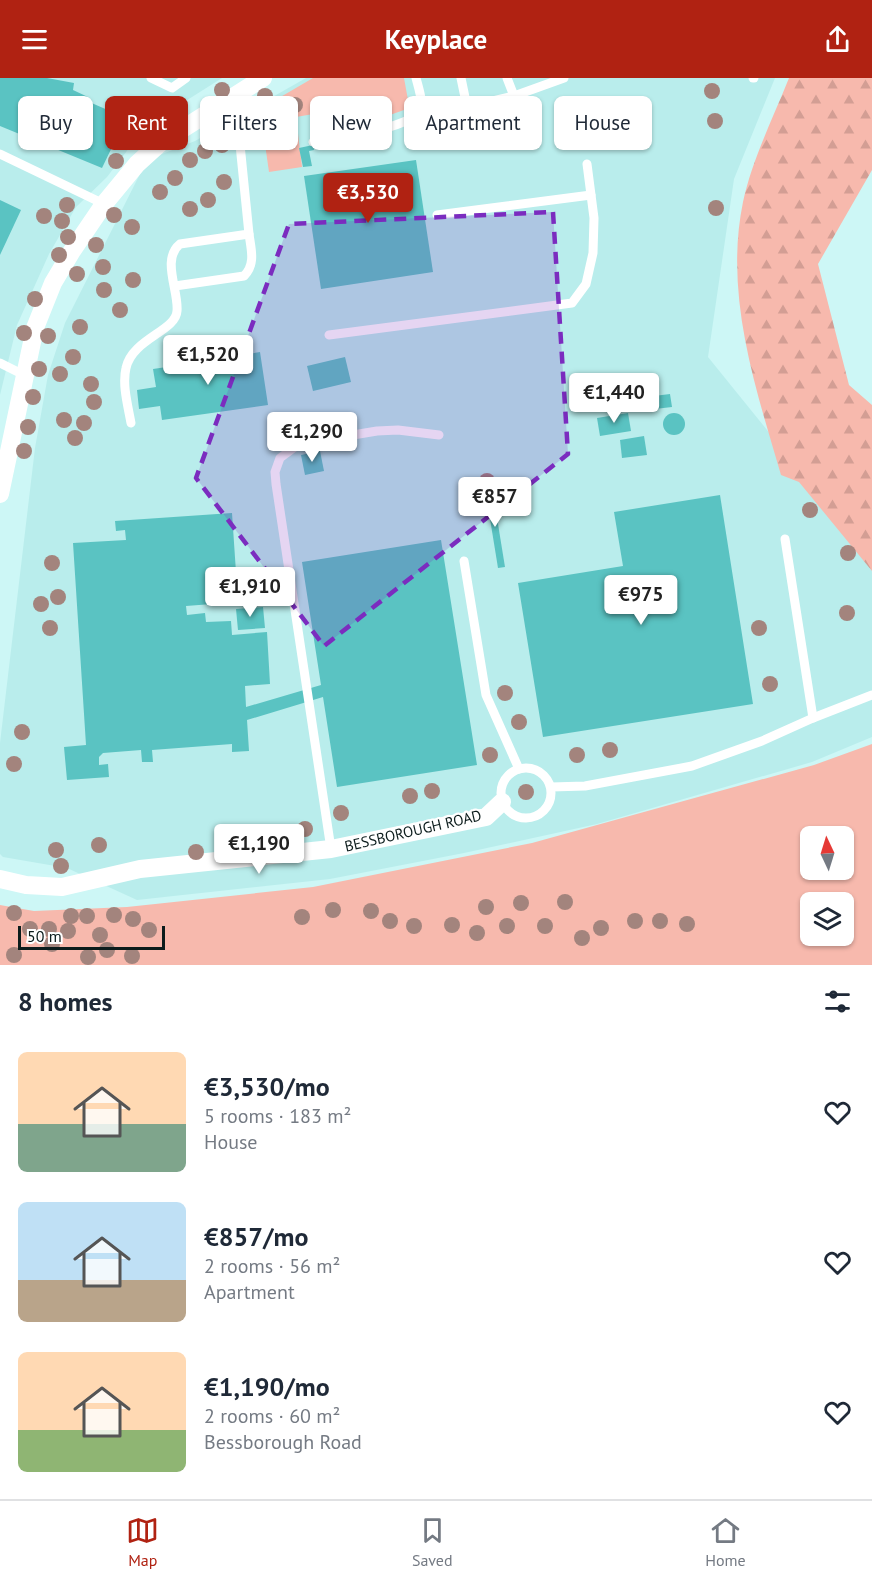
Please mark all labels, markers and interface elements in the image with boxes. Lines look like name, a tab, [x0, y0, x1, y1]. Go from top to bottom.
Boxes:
text: Keyplace	[385, 22, 487, 56]
icon: menu	[18, 23, 51, 56]
icon: share	[821, 23, 854, 56]
chip: Buy	[18, 96, 93, 150]
chip: Rent	[105, 96, 188, 150]
chip: Filters	[200, 96, 298, 150]
chip: New	[310, 96, 392, 150]
chip: Apartment	[404, 96, 542, 150]
chip: House	[554, 96, 652, 150]
pin: €3,530	[319, 173, 417, 224]
text: €3,530	[337, 179, 399, 205]
pin: €1,520	[159, 335, 257, 386]
text: €1,520	[177, 341, 239, 367]
pin: €1,440	[565, 373, 663, 424]
text: €1,440	[583, 379, 645, 405]
pin: €1,290	[263, 412, 361, 463]
text: €1,290	[281, 418, 343, 444]
pin: €857	[459, 477, 531, 528]
text: €857	[472, 483, 518, 509]
pin: €1,910	[201, 567, 299, 618]
text: €1,910	[219, 573, 281, 599]
pin: €975	[605, 575, 677, 626]
text: €975	[618, 581, 664, 607]
street label: BESSBOROUGH ROAD	[343, 806, 483, 856]
pin: €1,190	[210, 824, 308, 875]
north arrow	[800, 826, 854, 880]
map controls	[800, 826, 854, 946]
text: €1,190	[228, 830, 290, 856]
button: layers	[800, 892, 854, 946]
scale bar	[18, 923, 165, 950]
text: 50 m	[27, 926, 62, 946]
text: 8 homes	[18, 985, 113, 1018]
icon: filters	[821, 985, 854, 1018]
text: €3,530/mo	[204, 1070, 330, 1103]
icon: home	[66, 1076, 138, 1148]
icon: heart	[821, 1096, 854, 1129]
text: 5 rooms · 183 m²	[204, 1103, 351, 1129]
text: House	[204, 1129, 258, 1155]
text: €857/mo	[204, 1220, 308, 1253]
icon: home	[66, 1226, 138, 1298]
icon: heart	[821, 1246, 854, 1279]
text: 2 rooms · 56 m²	[204, 1253, 340, 1279]
text: Apartment	[204, 1279, 295, 1305]
text: €1,190/mo	[204, 1370, 330, 1403]
icon: home	[66, 1376, 138, 1448]
icon: heart	[821, 1396, 854, 1429]
text: 2 rooms · 60 m²	[204, 1403, 340, 1429]
text: Bessborough Road	[204, 1429, 362, 1455]
tab: Map	[126, 1514, 159, 1570]
tab: Saved	[412, 1514, 453, 1570]
tab: Home	[705, 1514, 746, 1570]

